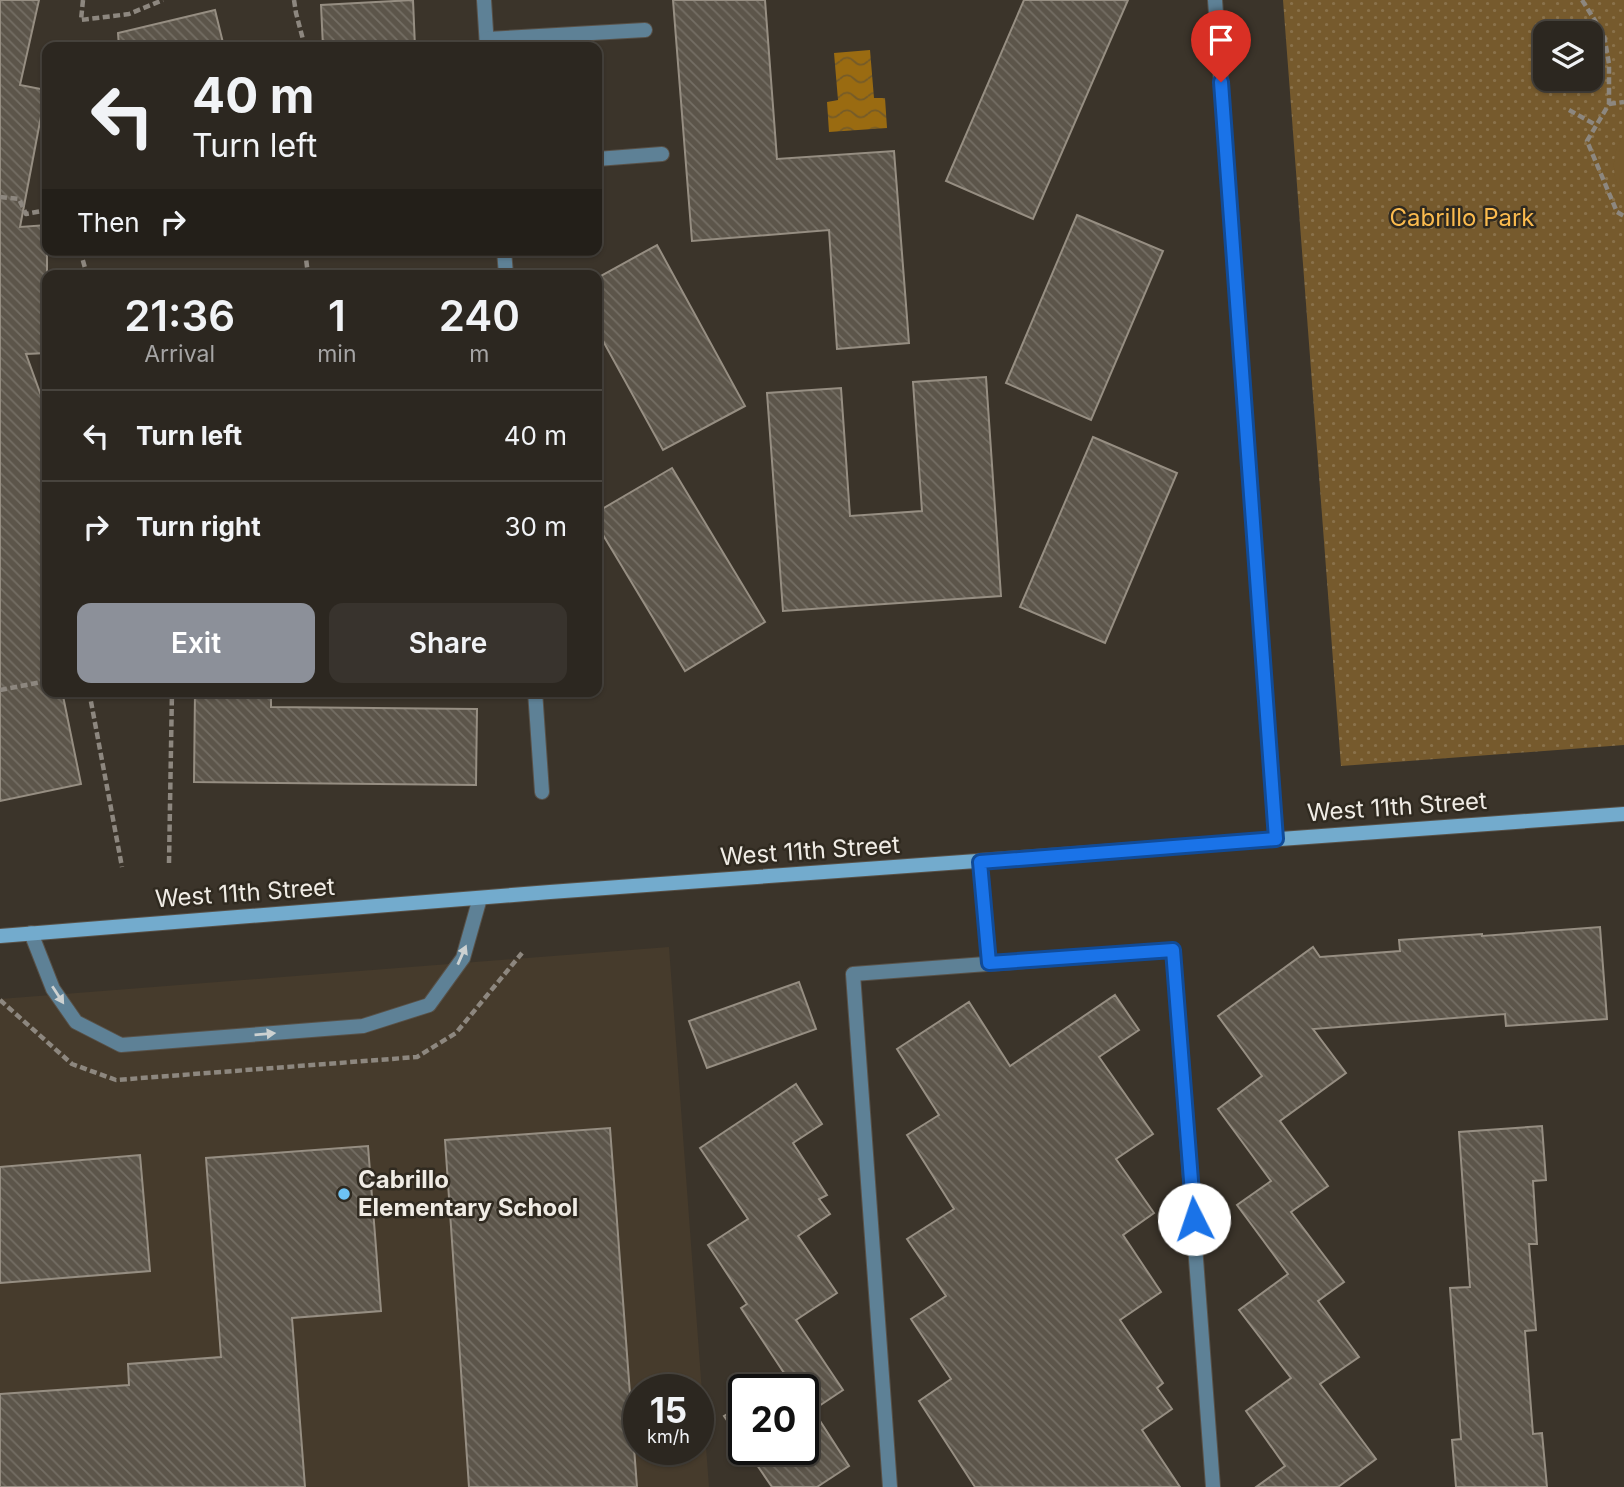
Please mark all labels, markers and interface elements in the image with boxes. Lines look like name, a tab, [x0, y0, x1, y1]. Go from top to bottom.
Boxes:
pin	[1191, 10, 1251, 82]
icon: arrive	[1202, 21, 1240, 59]
map controls	[1533, 21, 1603, 91]
button: layers	[1533, 21, 1603, 91]
text: 40 m	[192, 66, 315, 125]
icon: left	[77, 70, 168, 161]
text: Turn left	[192, 126, 317, 165]
icon: right	[154, 203, 192, 241]
park label: Cabrillo Park	[1389, 203, 1535, 232]
text: Then	[77, 207, 140, 238]
text: 21:36	[124, 290, 235, 341]
text: 1	[328, 290, 346, 341]
text: 240	[439, 290, 520, 341]
text: Arrival	[144, 340, 215, 368]
text: min	[317, 340, 357, 368]
text: m	[469, 340, 489, 368]
icon: left	[77, 417, 115, 455]
text: Turn left	[136, 420, 242, 451]
text: 40 m	[504, 420, 567, 451]
icon: right	[77, 508, 115, 546]
text: Turn right	[136, 511, 261, 542]
text: 30 m	[504, 511, 567, 542]
button: Exit	[77, 603, 315, 683]
button: Share	[329, 603, 567, 683]
street label: West 11th Street	[1306, 786, 1488, 827]
street label: West 11th Street	[719, 830, 901, 871]
street label: West 11th Street	[154, 872, 336, 913]
one-way arrow	[456, 945, 468, 965]
one-way arrow	[51, 986, 64, 1005]
one-way arrow	[255, 1028, 277, 1039]
place label: Cabrillo Elementary School	[358, 1165, 578, 1222]
position arrow	[1157, 1182, 1231, 1256]
marker: Cabrillo Elementary School	[336, 1186, 352, 1202]
speed limit sign: 20	[728, 1374, 819, 1465]
text: 15	[650, 1389, 687, 1431]
text: km/h	[647, 1426, 690, 1447]

